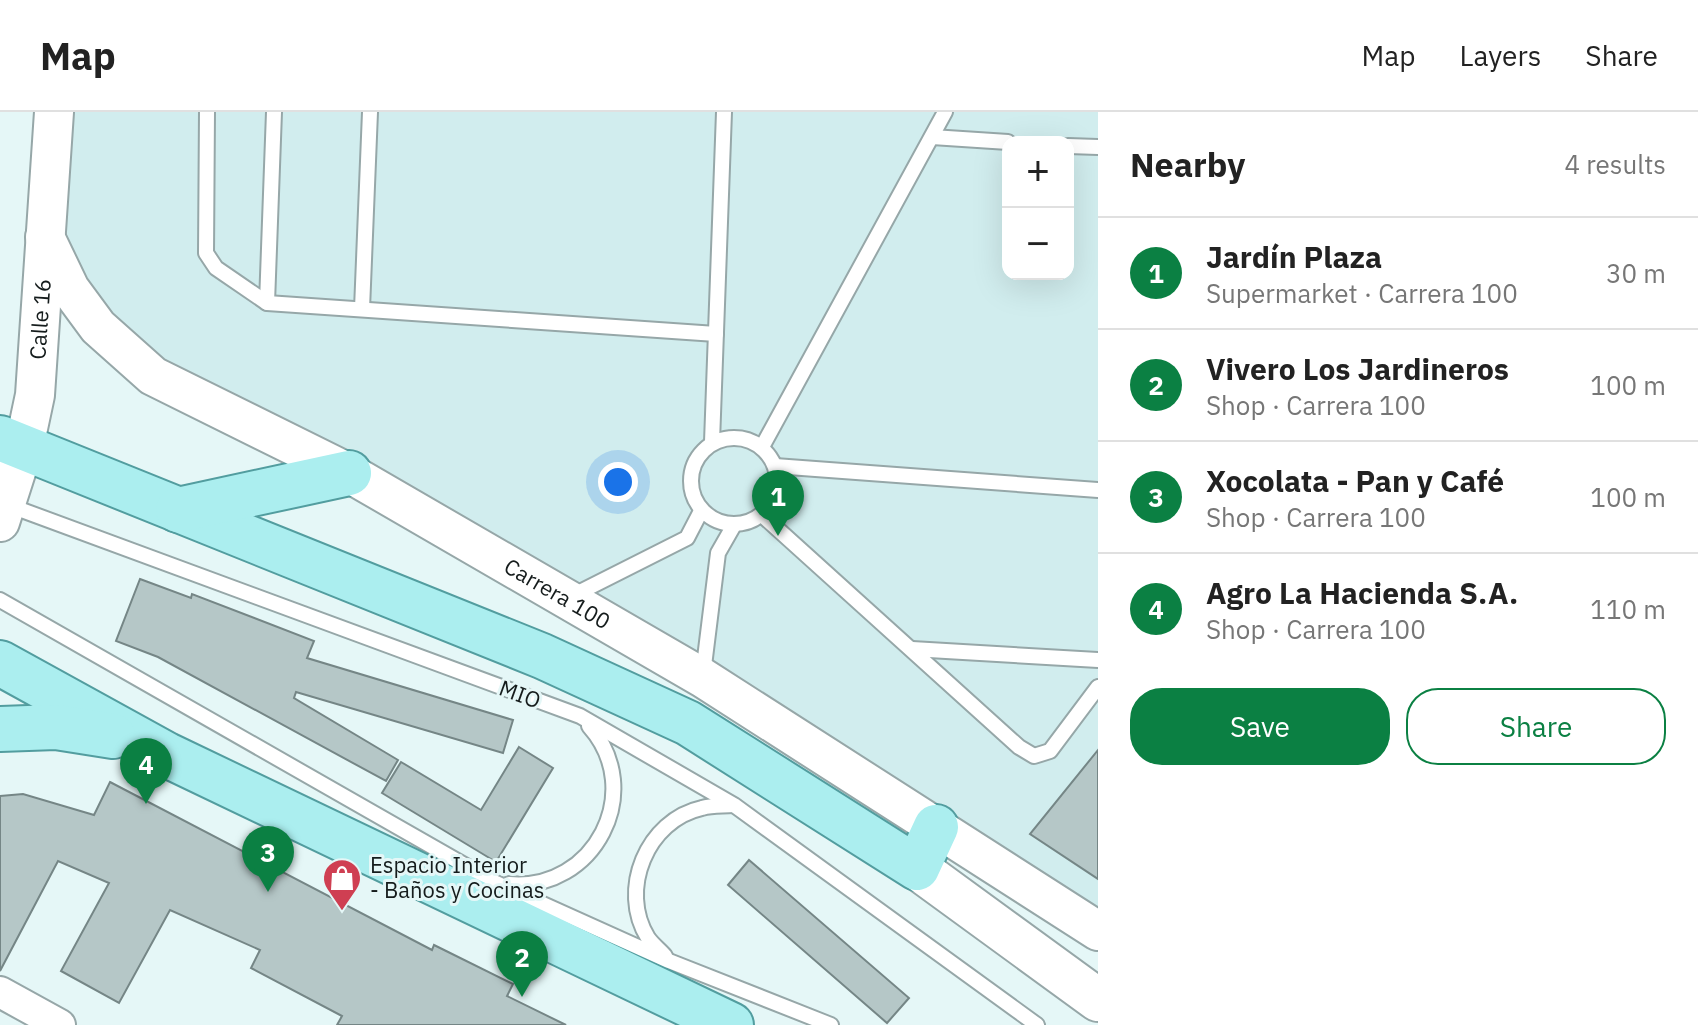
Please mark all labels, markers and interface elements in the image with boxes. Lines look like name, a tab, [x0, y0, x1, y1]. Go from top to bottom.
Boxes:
text: Map	[40, 31, 116, 80]
text: Map	[1361, 37, 1415, 74]
text: Layers	[1459, 37, 1541, 74]
text: Share	[1585, 37, 1658, 74]
map controls	[1002, 136, 1074, 280]
button: +	[1002, 136, 1074, 208]
text: Nearby	[1130, 142, 1245, 186]
text: 4 results	[1564, 147, 1666, 181]
button: −	[1002, 208, 1074, 280]
text: Jardín Plaza	[1206, 237, 1382, 276]
text: 1	[1148, 256, 1164, 290]
text: 30 m	[1606, 256, 1666, 290]
text: Supermarket · Carrera 100	[1206, 276, 1518, 310]
street label: Calle 16	[22, 278, 57, 360]
text: Vivero Los Jardineros	[1206, 349, 1509, 388]
text: 2	[1148, 368, 1164, 402]
text: 100 m	[1590, 368, 1666, 402]
text: Shop · Carrera 100	[1206, 388, 1426, 422]
text: Xocolata - Pan y Café	[1206, 461, 1504, 500]
your location	[598, 462, 638, 502]
pin: 1	[752, 470, 804, 536]
text: 3	[1148, 480, 1164, 514]
text: 100 m	[1590, 480, 1666, 514]
text: Shop · Carrera 100	[1206, 500, 1426, 534]
street label: Carrera 100	[499, 551, 616, 635]
text: Agro La Hacienda S.A.	[1206, 573, 1518, 612]
text: 4	[1148, 592, 1164, 626]
text: 110 m	[1590, 592, 1666, 626]
text: Shop · Carrera 100	[1206, 612, 1426, 646]
street label: MIO	[495, 673, 545, 714]
button: Save	[1130, 688, 1390, 765]
button: Share	[1406, 688, 1666, 765]
pin: 4	[120, 738, 172, 804]
pin: 3	[242, 826, 294, 892]
place label: Espacio Interior - Baños y Cocinas	[370, 850, 544, 904]
shop icon: Espacio Interior - Baños y Cocinas	[321, 857, 363, 912]
pin: 2	[496, 931, 548, 997]

